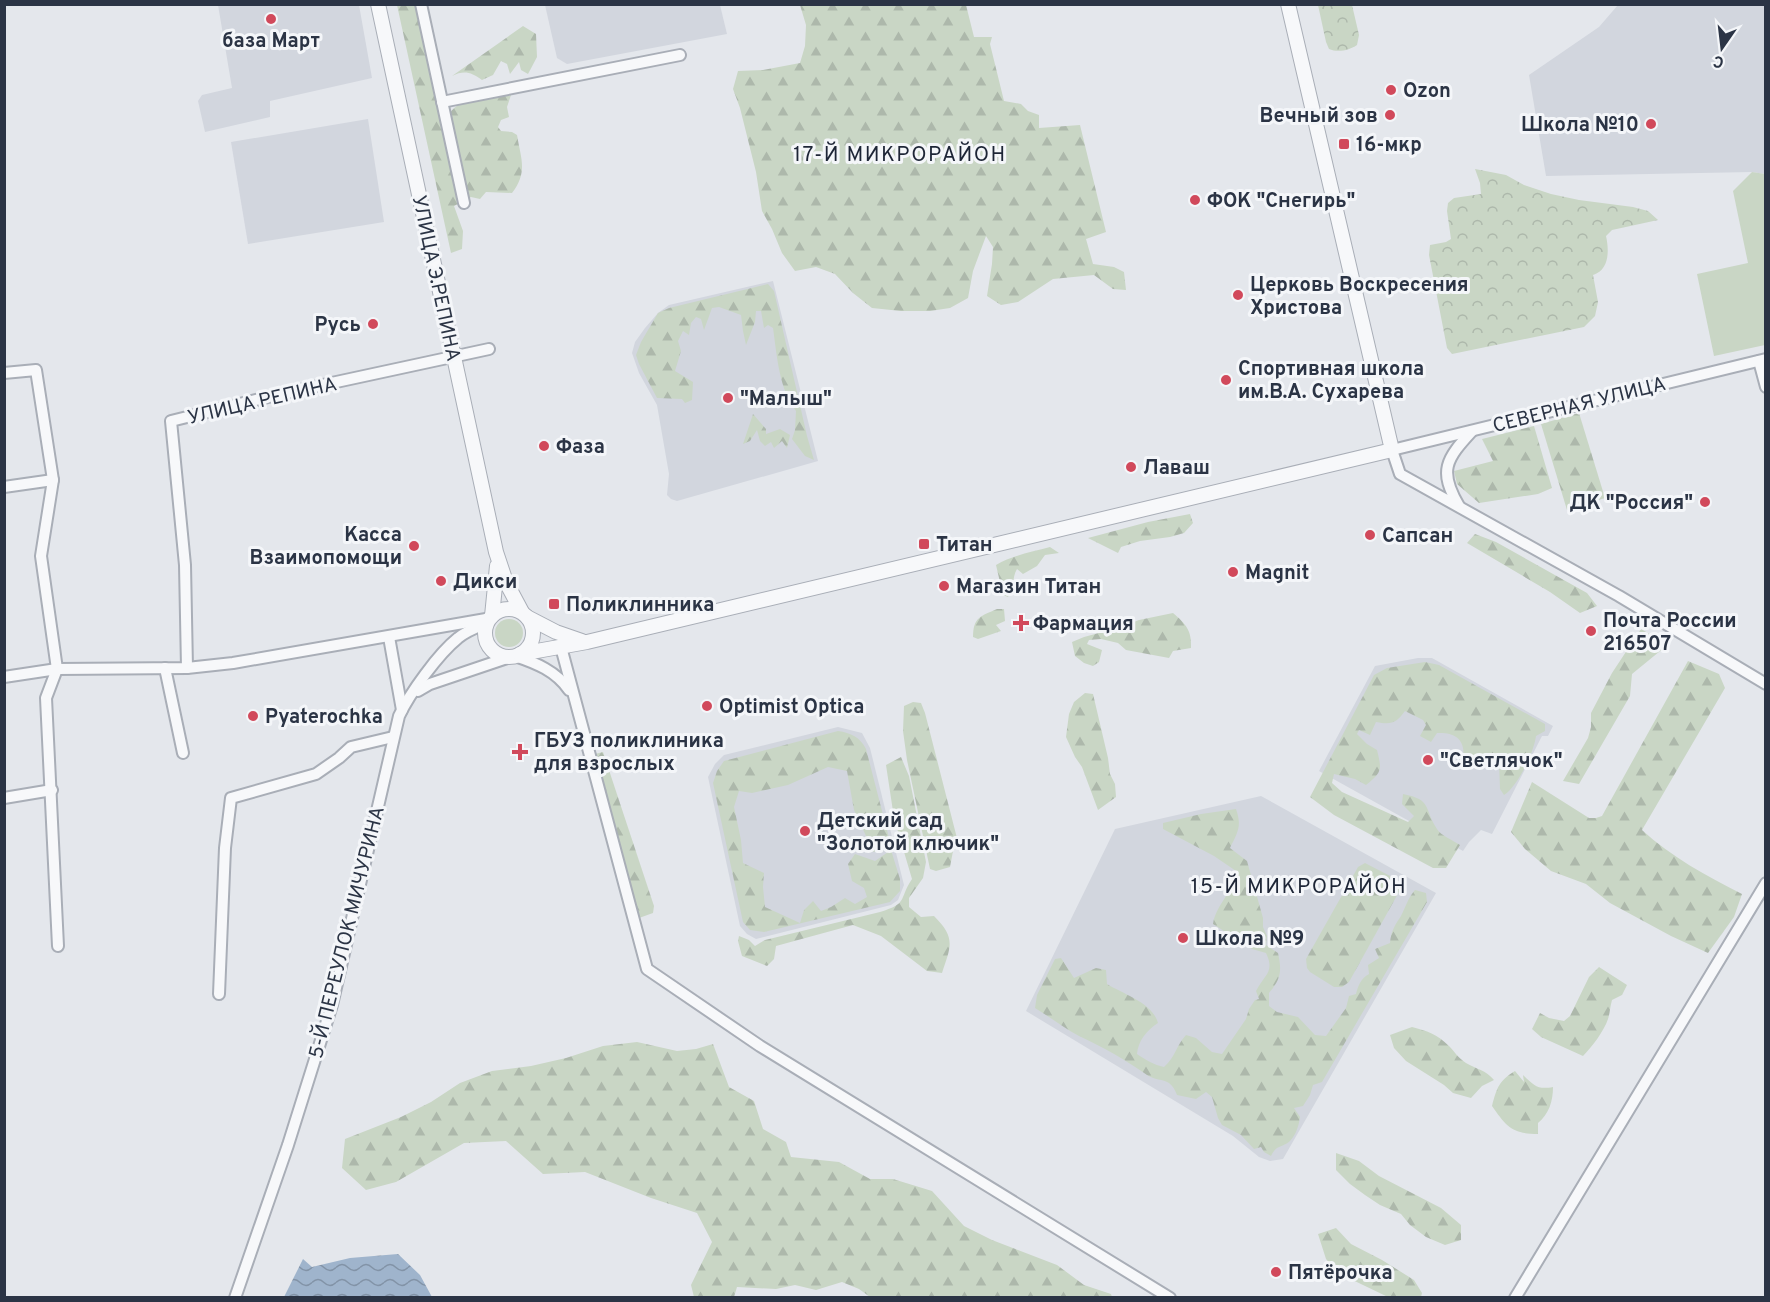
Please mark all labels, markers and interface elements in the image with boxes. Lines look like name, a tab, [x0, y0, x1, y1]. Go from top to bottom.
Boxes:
marker: база Март	[264, 12, 278, 26]
north arrow	[1692, 18, 1752, 78]
place label: база Март	[222, 29, 320, 55]
text: С	[1711, 50, 1726, 72]
place label: Ozon	[1403, 79, 1451, 105]
marker: Ozon	[1384, 83, 1398, 97]
place label: Вечный зов	[1260, 104, 1378, 130]
marker: Вечный зов	[1383, 108, 1397, 122]
place label: Школа №10	[1521, 113, 1639, 139]
marker: Школа №10	[1644, 117, 1658, 131]
place label: 16-мкр	[1356, 133, 1422, 159]
marker: 16-мкр	[1337, 137, 1351, 151]
district label: 17-Й МИКРОРАЙОН	[793, 141, 1007, 169]
place label: ФОК "Снегирь"	[1207, 189, 1355, 215]
street label: УЛИЦА Э.РЕПИНА	[405, 193, 465, 364]
marker: ФОК "Снегирь"	[1188, 193, 1202, 207]
place label: Церковь Воскресения Христова	[1250, 273, 1469, 322]
marker: Церковь Воскресения Христова	[1231, 288, 1245, 302]
place label: Русь	[314, 313, 361, 339]
marker: Русь	[366, 317, 380, 331]
place label: Спортивная школа им.В.А. Сухарева	[1238, 357, 1424, 406]
street label: УЛИЦА РЕПИНА	[185, 372, 340, 432]
street label: СЕВЕРНАЯ УЛИЦА	[1490, 372, 1669, 440]
marker: Спортивная школа им.В.А. Сухарева	[1219, 373, 1233, 387]
place label: "Малыш"	[740, 387, 832, 413]
marker: "Малыш"	[721, 391, 735, 405]
place label: Фаза	[556, 435, 605, 461]
marker: Фаза	[537, 439, 551, 453]
place label: Лаваш	[1143, 456, 1210, 482]
marker: Лаваш	[1124, 460, 1138, 474]
place label: ДК "Россия"	[1570, 491, 1693, 517]
marker: ДК "Россия"	[1698, 495, 1712, 509]
place label: Касса Взаимопомощи	[250, 523, 402, 572]
place label: Сапсан	[1382, 524, 1453, 550]
marker: Сапсан	[1363, 528, 1377, 542]
place label: Титан	[936, 533, 993, 559]
marker: Титан	[917, 537, 931, 551]
marker: Касса Взаимопомощи	[407, 539, 421, 553]
place label: Magnit	[1245, 561, 1310, 587]
marker: Magnit	[1226, 565, 1240, 579]
place label: Дикси	[453, 570, 517, 596]
marker: Дикси	[434, 574, 448, 588]
place label: Магазин Титан	[956, 575, 1101, 601]
marker: Магазин Титан	[937, 579, 951, 593]
place label: Поликлинника	[566, 593, 715, 619]
marker: Поликлинника	[547, 597, 561, 611]
place label: Почта России 216507	[1603, 609, 1737, 658]
place label: Фармация	[1033, 612, 1134, 638]
marker: Фармация	[1014, 616, 1028, 630]
marker: Почта России 216507	[1584, 624, 1598, 638]
place label: Optimist Optica	[719, 695, 864, 721]
marker: Optimist Optica	[700, 699, 714, 713]
place label: Pyaterochka	[265, 705, 383, 731]
marker: Pyaterochka	[246, 709, 260, 723]
place label: ГБУЗ поликлиника для взрослых	[534, 729, 724, 778]
marker: ГБУЗ поликлиника для взрослых	[511, 743, 529, 761]
place label: "Светлячок"	[1440, 749, 1563, 775]
marker: "Светлячок"	[1421, 753, 1435, 767]
street label: 5-Й ПЕРЕУЛОК МИЧУРИНА	[302, 803, 392, 1061]
place label: Детский сад "Золотой ключик"	[817, 809, 999, 858]
marker: Детский сад "Золотой ключик"	[798, 824, 812, 838]
district label: 15-Й МИКРОРАЙОН	[1191, 873, 1407, 901]
place label: Школа №9	[1195, 927, 1304, 953]
marker: Школа №9	[1176, 931, 1190, 945]
place label: Пятёрочка	[1288, 1261, 1393, 1287]
marker: Пятёрочка	[1269, 1265, 1283, 1279]

